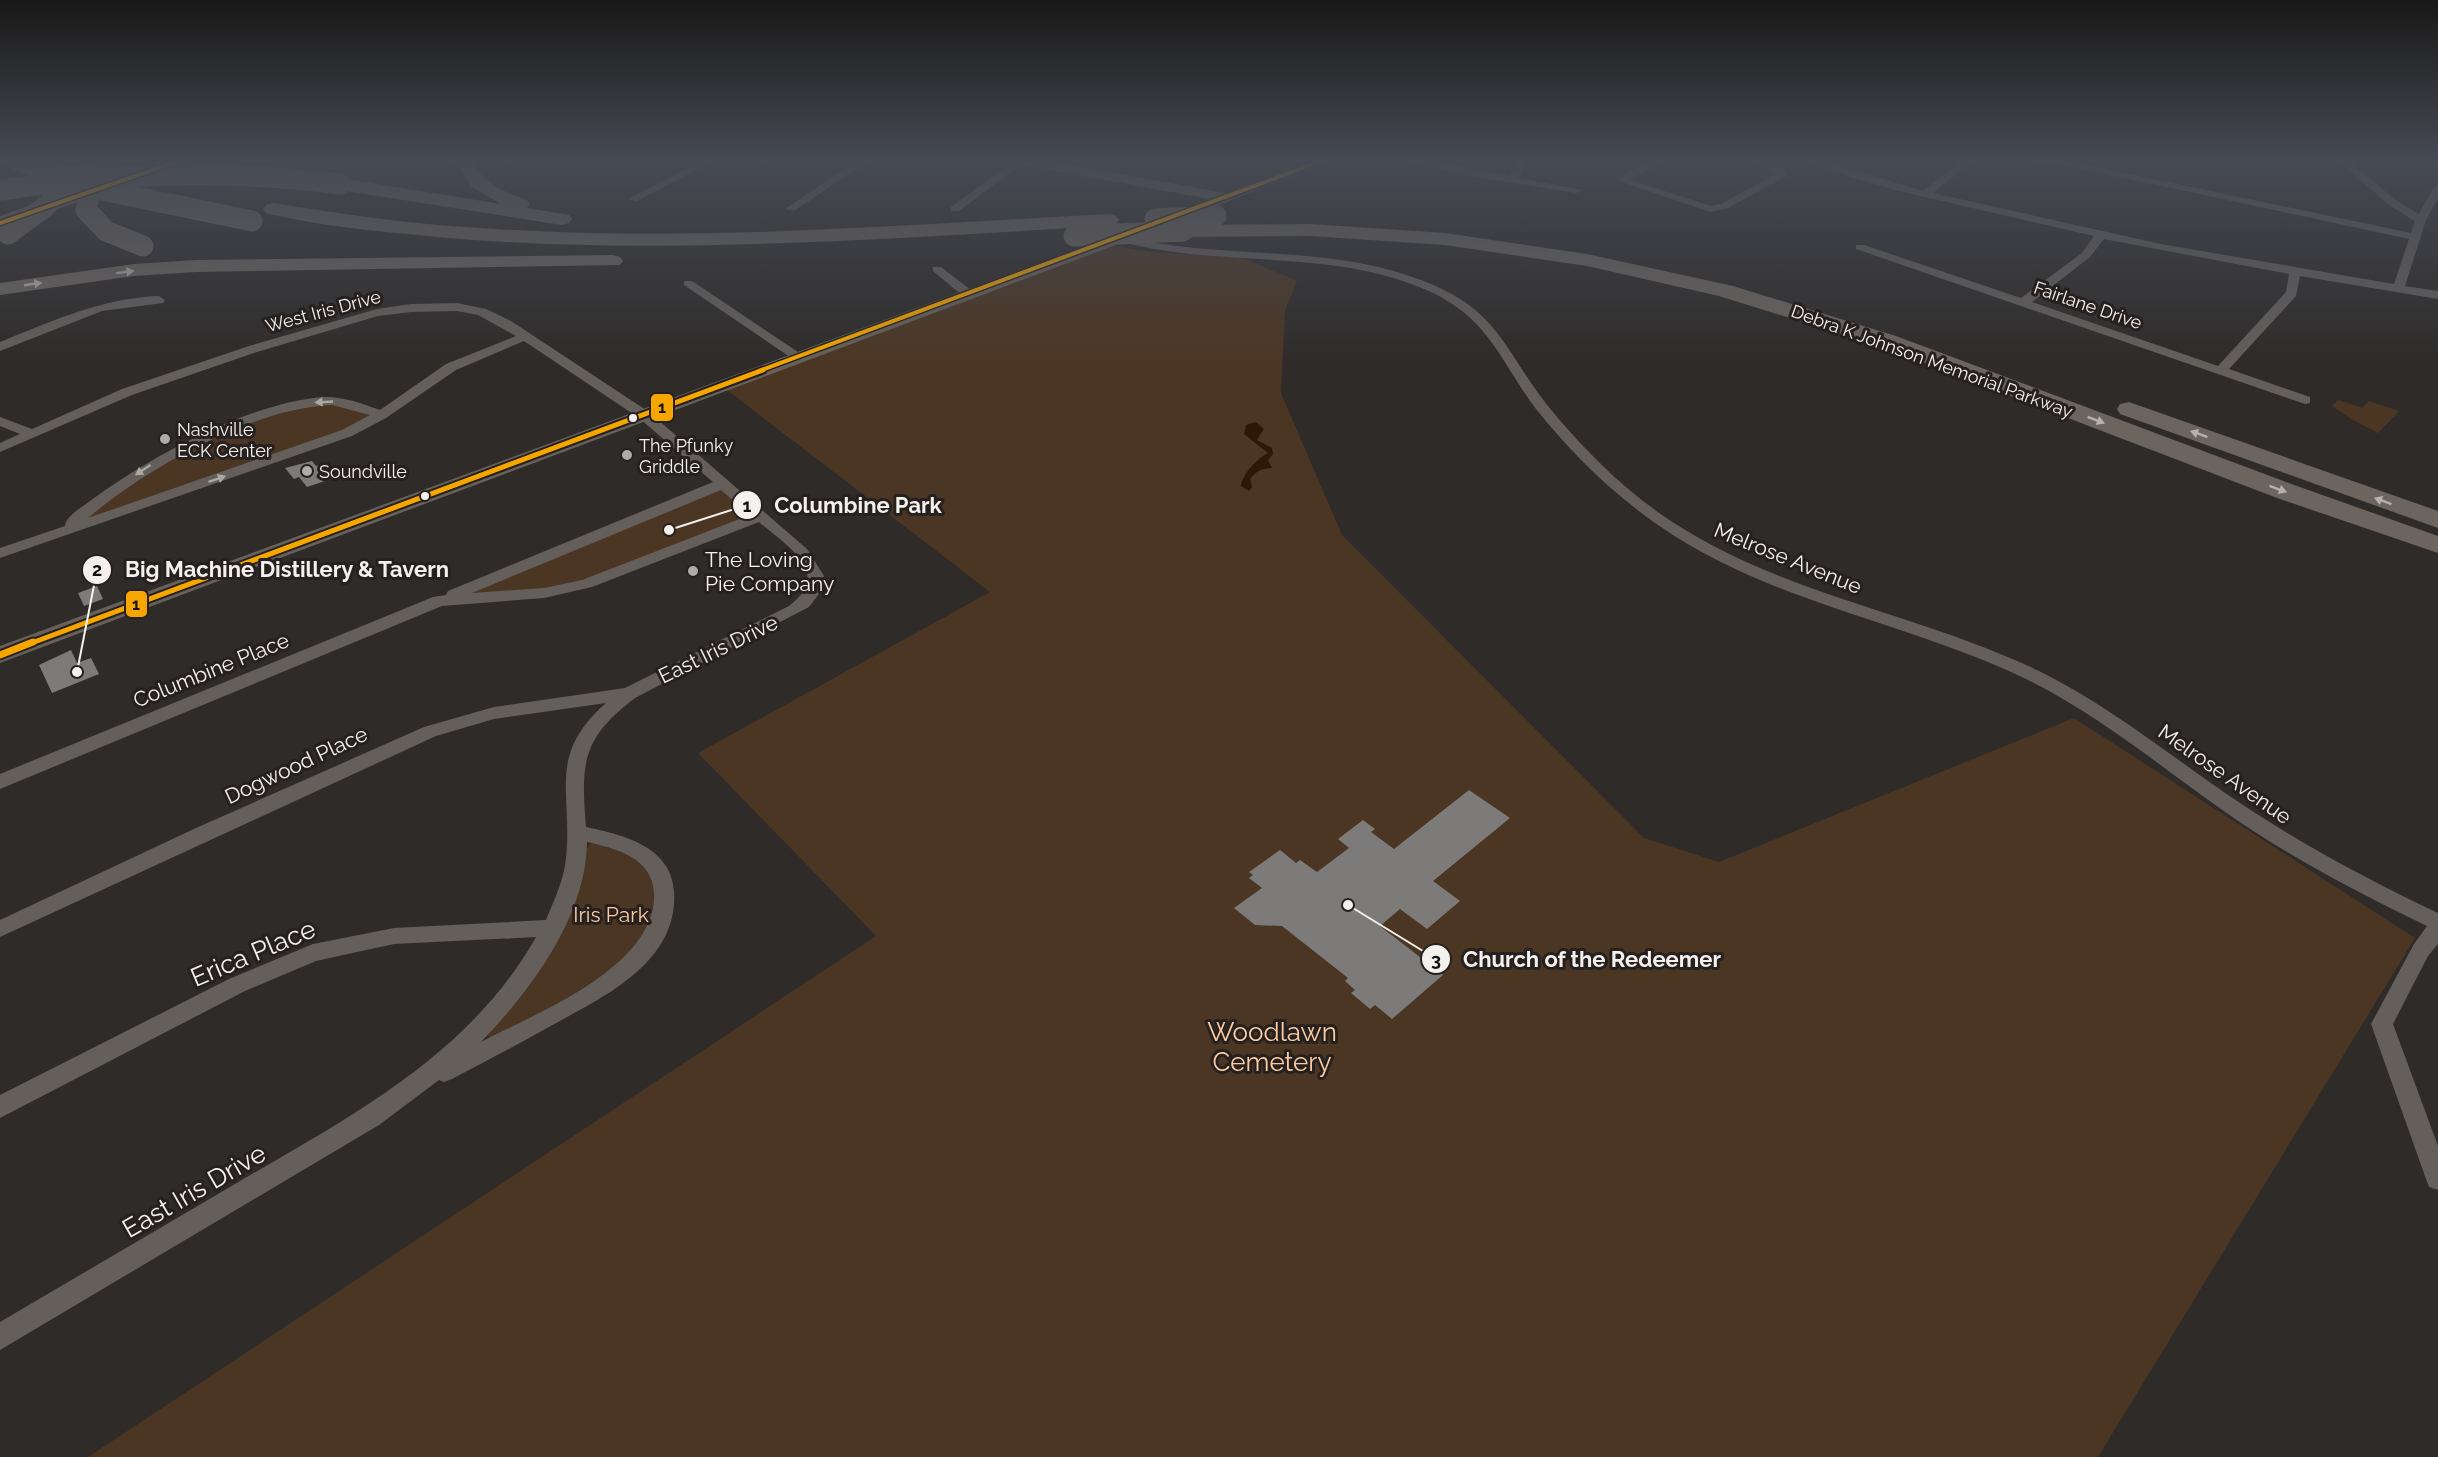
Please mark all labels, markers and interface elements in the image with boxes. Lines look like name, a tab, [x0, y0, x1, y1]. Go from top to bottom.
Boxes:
one-way arrow	[115, 267, 134, 276]
street label: Fairlane Drive	[2031, 277, 2145, 333]
one-way arrow	[24, 279, 43, 288]
street label: West Iris Drive	[263, 285, 383, 336]
street label: Debra K Johnson Memorial Parkway	[1788, 300, 2076, 422]
line badge: 1	[650, 393, 674, 422]
one-way arrow	[315, 397, 334, 406]
text: 1	[658, 398, 666, 417]
unlabelled marker	[627, 412, 639, 424]
one-way arrow	[2087, 416, 2105, 426]
place label: Nashville ECK Center	[177, 419, 273, 461]
one-way arrow	[2190, 429, 2208, 439]
marker: Nashville ECK Center	[158, 432, 172, 446]
place label: The Pfunky Griddle	[639, 435, 733, 477]
marker: The Pfunky Griddle	[620, 448, 634, 462]
place label: Soundville	[319, 461, 407, 482]
one-way arrow	[135, 464, 151, 475]
marker: Soundville	[300, 464, 314, 478]
one-way arrow	[208, 473, 226, 483]
one-way arrow	[2270, 484, 2288, 494]
callout: Columbine Park	[732, 485, 954, 525]
unlabelled marker	[419, 490, 431, 502]
text: Columbine Park	[774, 492, 943, 518]
text: 1	[743, 495, 752, 516]
one-way arrow	[2374, 495, 2392, 505]
street label: Melrose Avenue	[1711, 517, 1865, 599]
place label: The Loving Pie Company	[705, 547, 834, 596]
callout: Big Machine Distillery & Tavern	[82, 550, 461, 590]
text: Big Machine Distillery & Tavern	[125, 556, 449, 582]
text: 2	[92, 559, 102, 580]
marker: The Loving Pie Company	[686, 564, 700, 578]
line badge: 1	[125, 590, 148, 618]
text: 1	[132, 595, 140, 614]
street label: East Iris Drive	[654, 609, 782, 689]
street label: Columbine Place	[129, 627, 293, 713]
street label: Melrose Avenue	[2154, 719, 2296, 829]
street label: Dogwood Place	[221, 721, 371, 809]
park label: Iris Park	[573, 902, 649, 927]
street label: Erica Place	[186, 913, 320, 993]
callout: Church of the Redeemer	[1421, 939, 1733, 979]
text: Church of the Redeemer	[1463, 946, 1721, 972]
text: 3	[1431, 949, 1441, 970]
park label: Woodlawn Cemetery	[1207, 1017, 1337, 1077]
street label: East Iris Drive	[117, 1138, 271, 1244]

